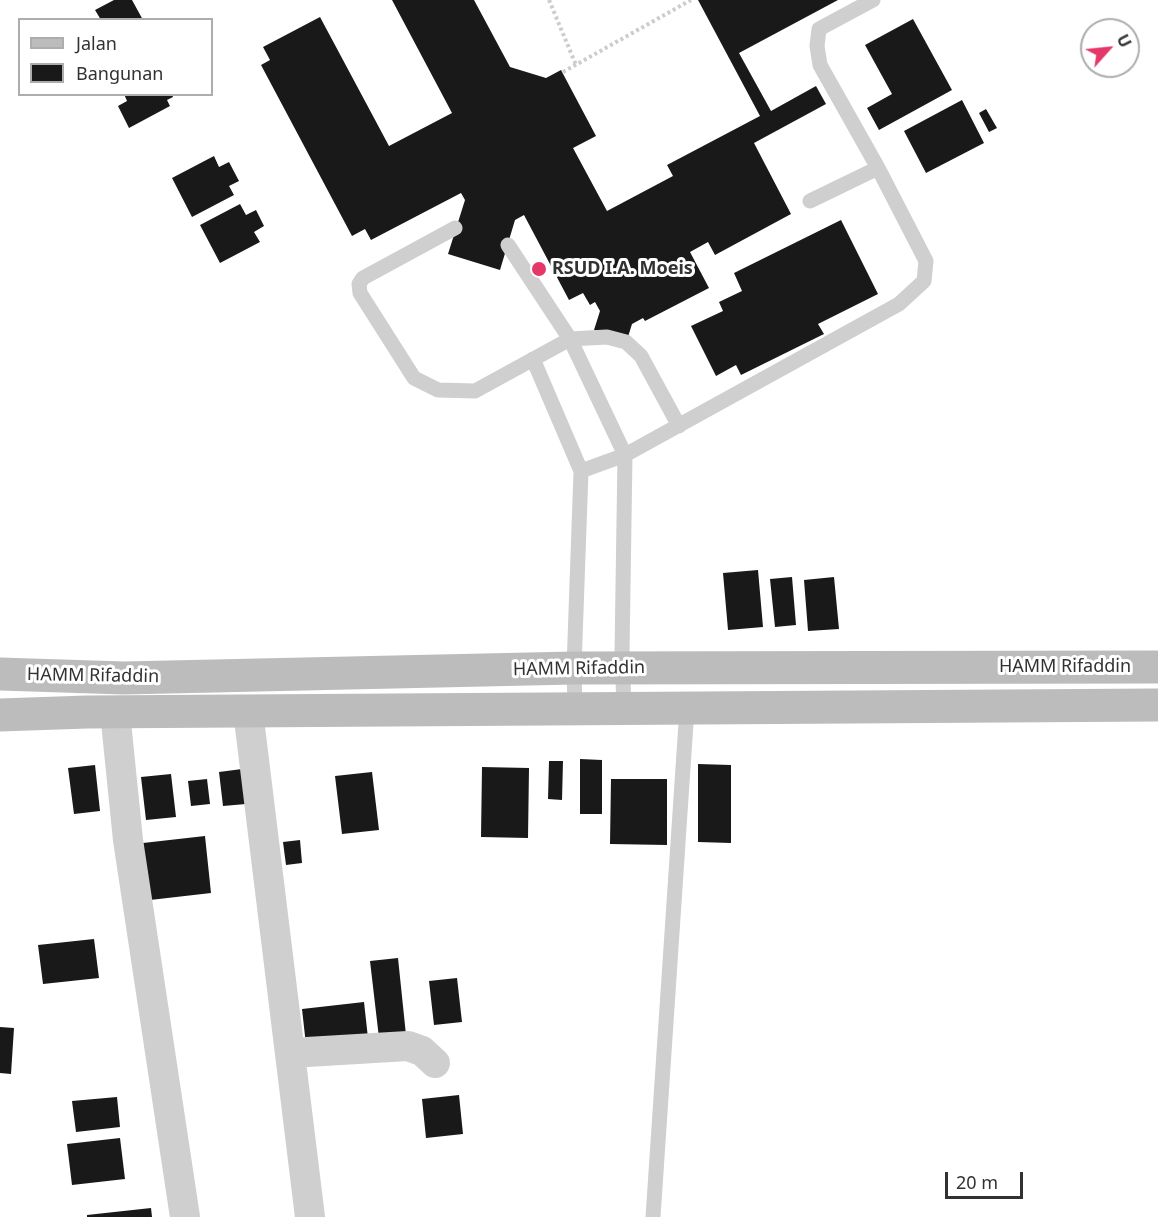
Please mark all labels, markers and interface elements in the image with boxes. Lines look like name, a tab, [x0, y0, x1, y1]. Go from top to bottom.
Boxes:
legend	[18, 18, 213, 96]
north arrow	[1080, 18, 1140, 78]
text: U	[1112, 30, 1137, 51]
text: Jalan	[76, 31, 117, 55]
text: Bangunan	[76, 61, 163, 85]
place label: RSUD I.A. Moeis	[552, 258, 693, 280]
marker: RSUD I.A. Moeis	[530, 260, 548, 278]
street label: HAMM Rifaddin	[999, 656, 1131, 678]
street label: HAMM Rifaddin	[513, 657, 645, 681]
street label: HAMM Rifaddin	[27, 664, 159, 688]
scale bar	[948, 1160, 1026, 1198]
text: 20 m	[956, 1170, 998, 1194]

